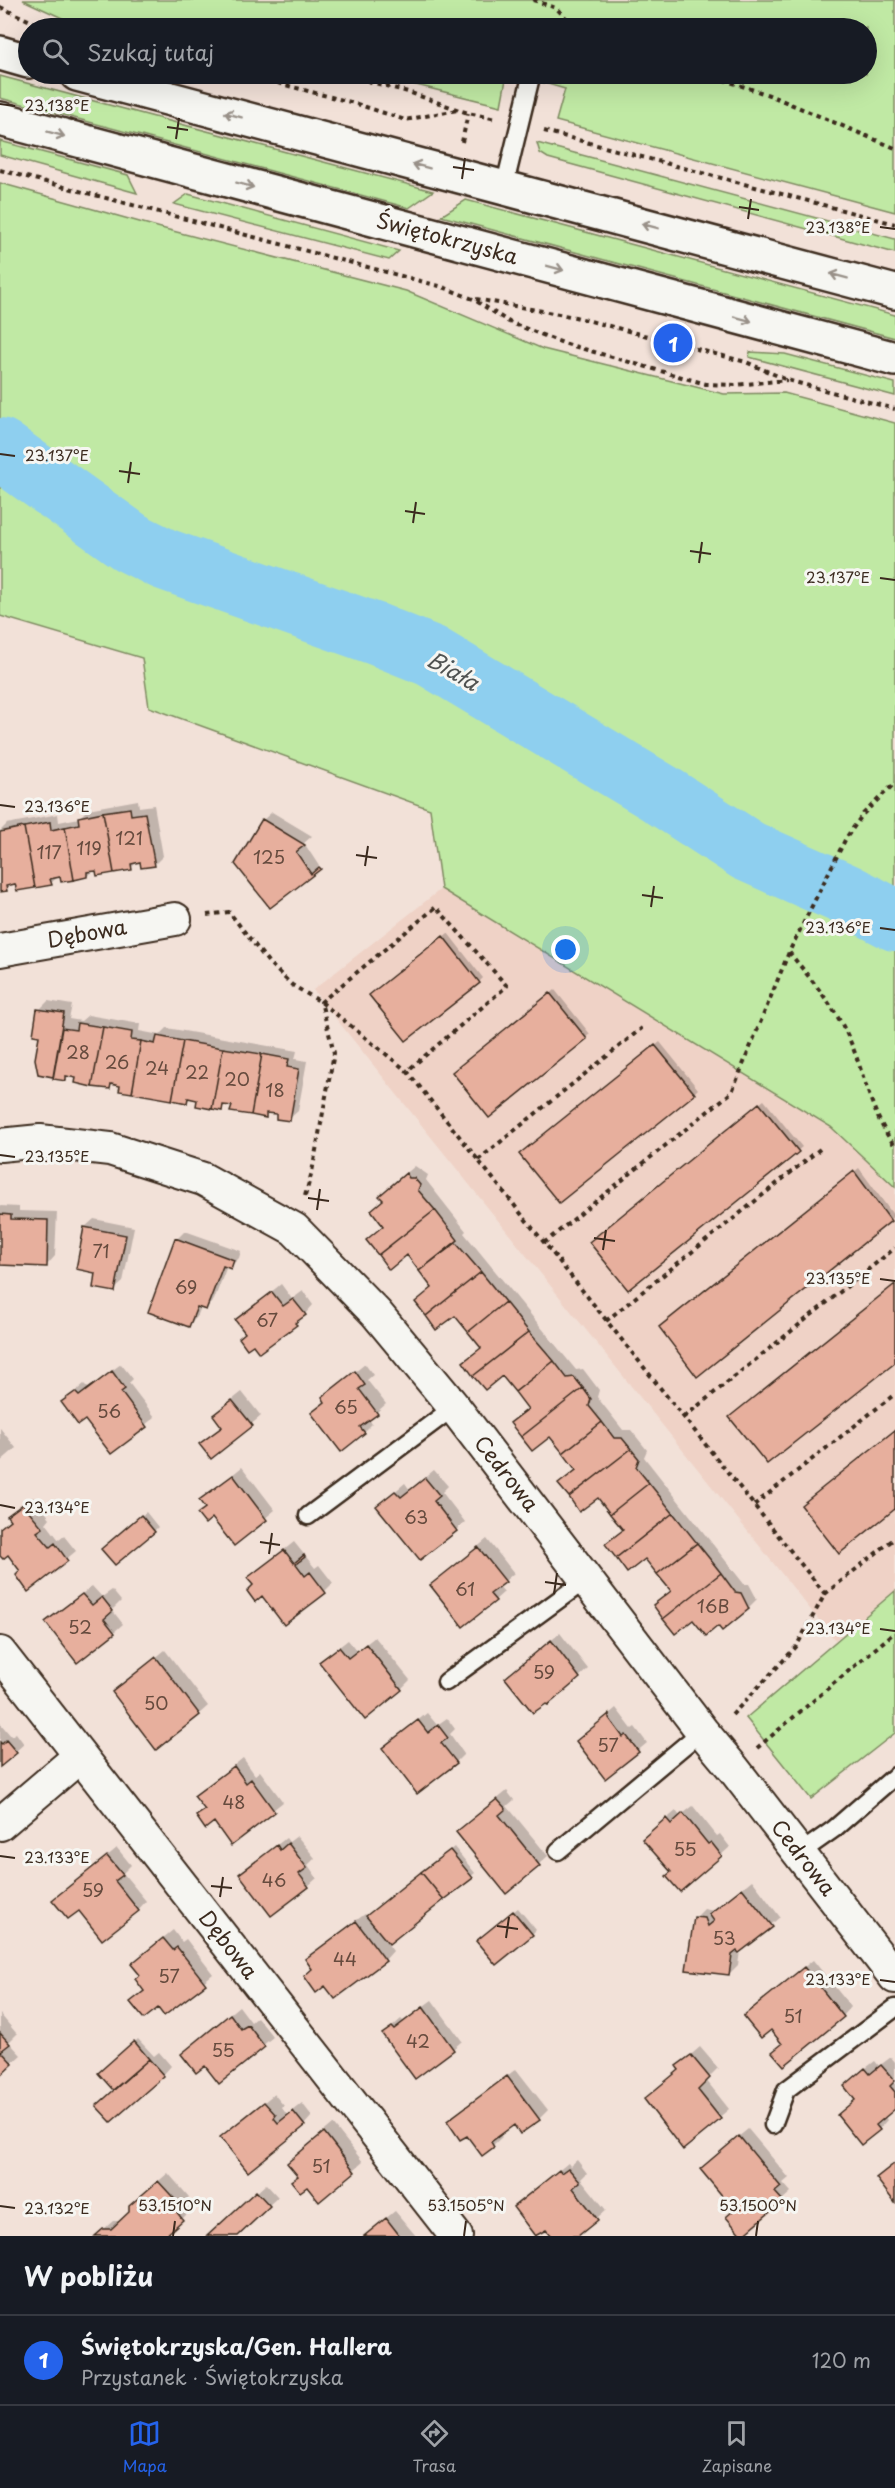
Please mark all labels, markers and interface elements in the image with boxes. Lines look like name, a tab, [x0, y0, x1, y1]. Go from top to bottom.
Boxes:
search box	[18, 18, 877, 84]
icon: search	[39, 35, 72, 68]
text: Szukaj tutaj	[87, 35, 214, 68]
text: 23.138°E	[25, 93, 89, 116]
one-way arrow	[224, 109, 243, 120]
one-way arrow	[47, 129, 66, 140]
one-way arrow	[412, 160, 431, 171]
one-way arrow	[235, 180, 254, 191]
street label: Świętokrzyska	[373, 203, 522, 271]
text: 23.138°E	[806, 215, 870, 238]
one-way arrow	[641, 220, 660, 231]
one-way arrow	[545, 263, 564, 275]
one-way arrow	[829, 270, 848, 281]
one-way arrow	[733, 314, 752, 325]
pin: 1	[654, 320, 692, 366]
text: 23.137°E	[25, 443, 89, 466]
text: 23.137°E	[806, 565, 870, 588]
water label: Biała	[422, 642, 487, 698]
text: 23.136°E	[24, 794, 90, 817]
house number: 121	[115, 824, 143, 851]
house number: 119	[76, 834, 102, 861]
house number: 117	[36, 838, 62, 865]
house number: 125	[253, 843, 285, 870]
street label: Dębowa	[44, 909, 129, 955]
text: 23.136°E	[805, 915, 871, 938]
your location	[551, 935, 580, 964]
house number: 28	[66, 1038, 90, 1065]
house number: 26	[105, 1048, 129, 1075]
house number: 24	[145, 1054, 169, 1081]
house number: 22	[185, 1058, 209, 1085]
house number: 20	[224, 1065, 250, 1092]
house number: 18	[265, 1076, 285, 1103]
text: 23.135°E	[25, 1144, 89, 1167]
house number: 71	[93, 1237, 109, 1264]
text: 23.135°E	[806, 1266, 870, 1289]
house number: 69	[175, 1273, 197, 1300]
house number: 67	[256, 1306, 278, 1333]
house number: 65	[334, 1393, 358, 1420]
house number: 56	[97, 1397, 121, 1424]
street label: Cedrowa	[467, 1428, 548, 1518]
text: 23.134°E	[24, 1495, 90, 1518]
house number: 63	[404, 1503, 428, 1530]
house number: 61	[455, 1575, 475, 1602]
house number: 16B	[697, 1592, 729, 1619]
house number: 52	[68, 1613, 92, 1640]
text: 23.134°E	[805, 1616, 871, 1639]
house number: 59	[533, 1658, 555, 1685]
house number: 50	[144, 1689, 168, 1716]
house number: 57	[597, 1731, 619, 1758]
house number: 48	[222, 1788, 246, 1815]
street label: Cedrowa	[764, 1812, 845, 1902]
house number: 55	[673, 1835, 697, 1862]
text: 23.133°E	[24, 1845, 90, 1868]
house number: 46	[262, 1866, 286, 1893]
house number: 59	[82, 1876, 104, 1903]
street label: Dębowa	[192, 1902, 267, 1985]
house number: 53	[712, 1924, 736, 1951]
house number: 44	[333, 1945, 357, 1972]
house number: 57	[158, 1962, 180, 1989]
text: 23.133°E	[805, 1967, 871, 1990]
house number: 51	[783, 2002, 803, 2029]
house number: 42	[406, 2027, 430, 2054]
house number: 55	[211, 2036, 235, 2063]
house number: 51	[311, 2152, 331, 2179]
text: 53.1510°N	[138, 2193, 212, 2216]
text: 53.1505°N	[427, 2193, 505, 2216]
text: 53.1500°N	[719, 2193, 797, 2216]
text: 23.132°E	[24, 2196, 90, 2219]
text: W pobliżu	[24, 2256, 153, 2295]
text: Świętokrzyska/Gen. Hallera	[81, 2329, 392, 2362]
text: 1	[39, 2345, 48, 2375]
text: 120 m	[812, 2345, 871, 2375]
text: Przystanek · Świętokrzyska	[81, 2362, 343, 2392]
tab: Mapa	[123, 2417, 167, 2477]
tab: Trasa	[413, 2417, 456, 2477]
tab: Zapisane	[702, 2417, 772, 2477]

